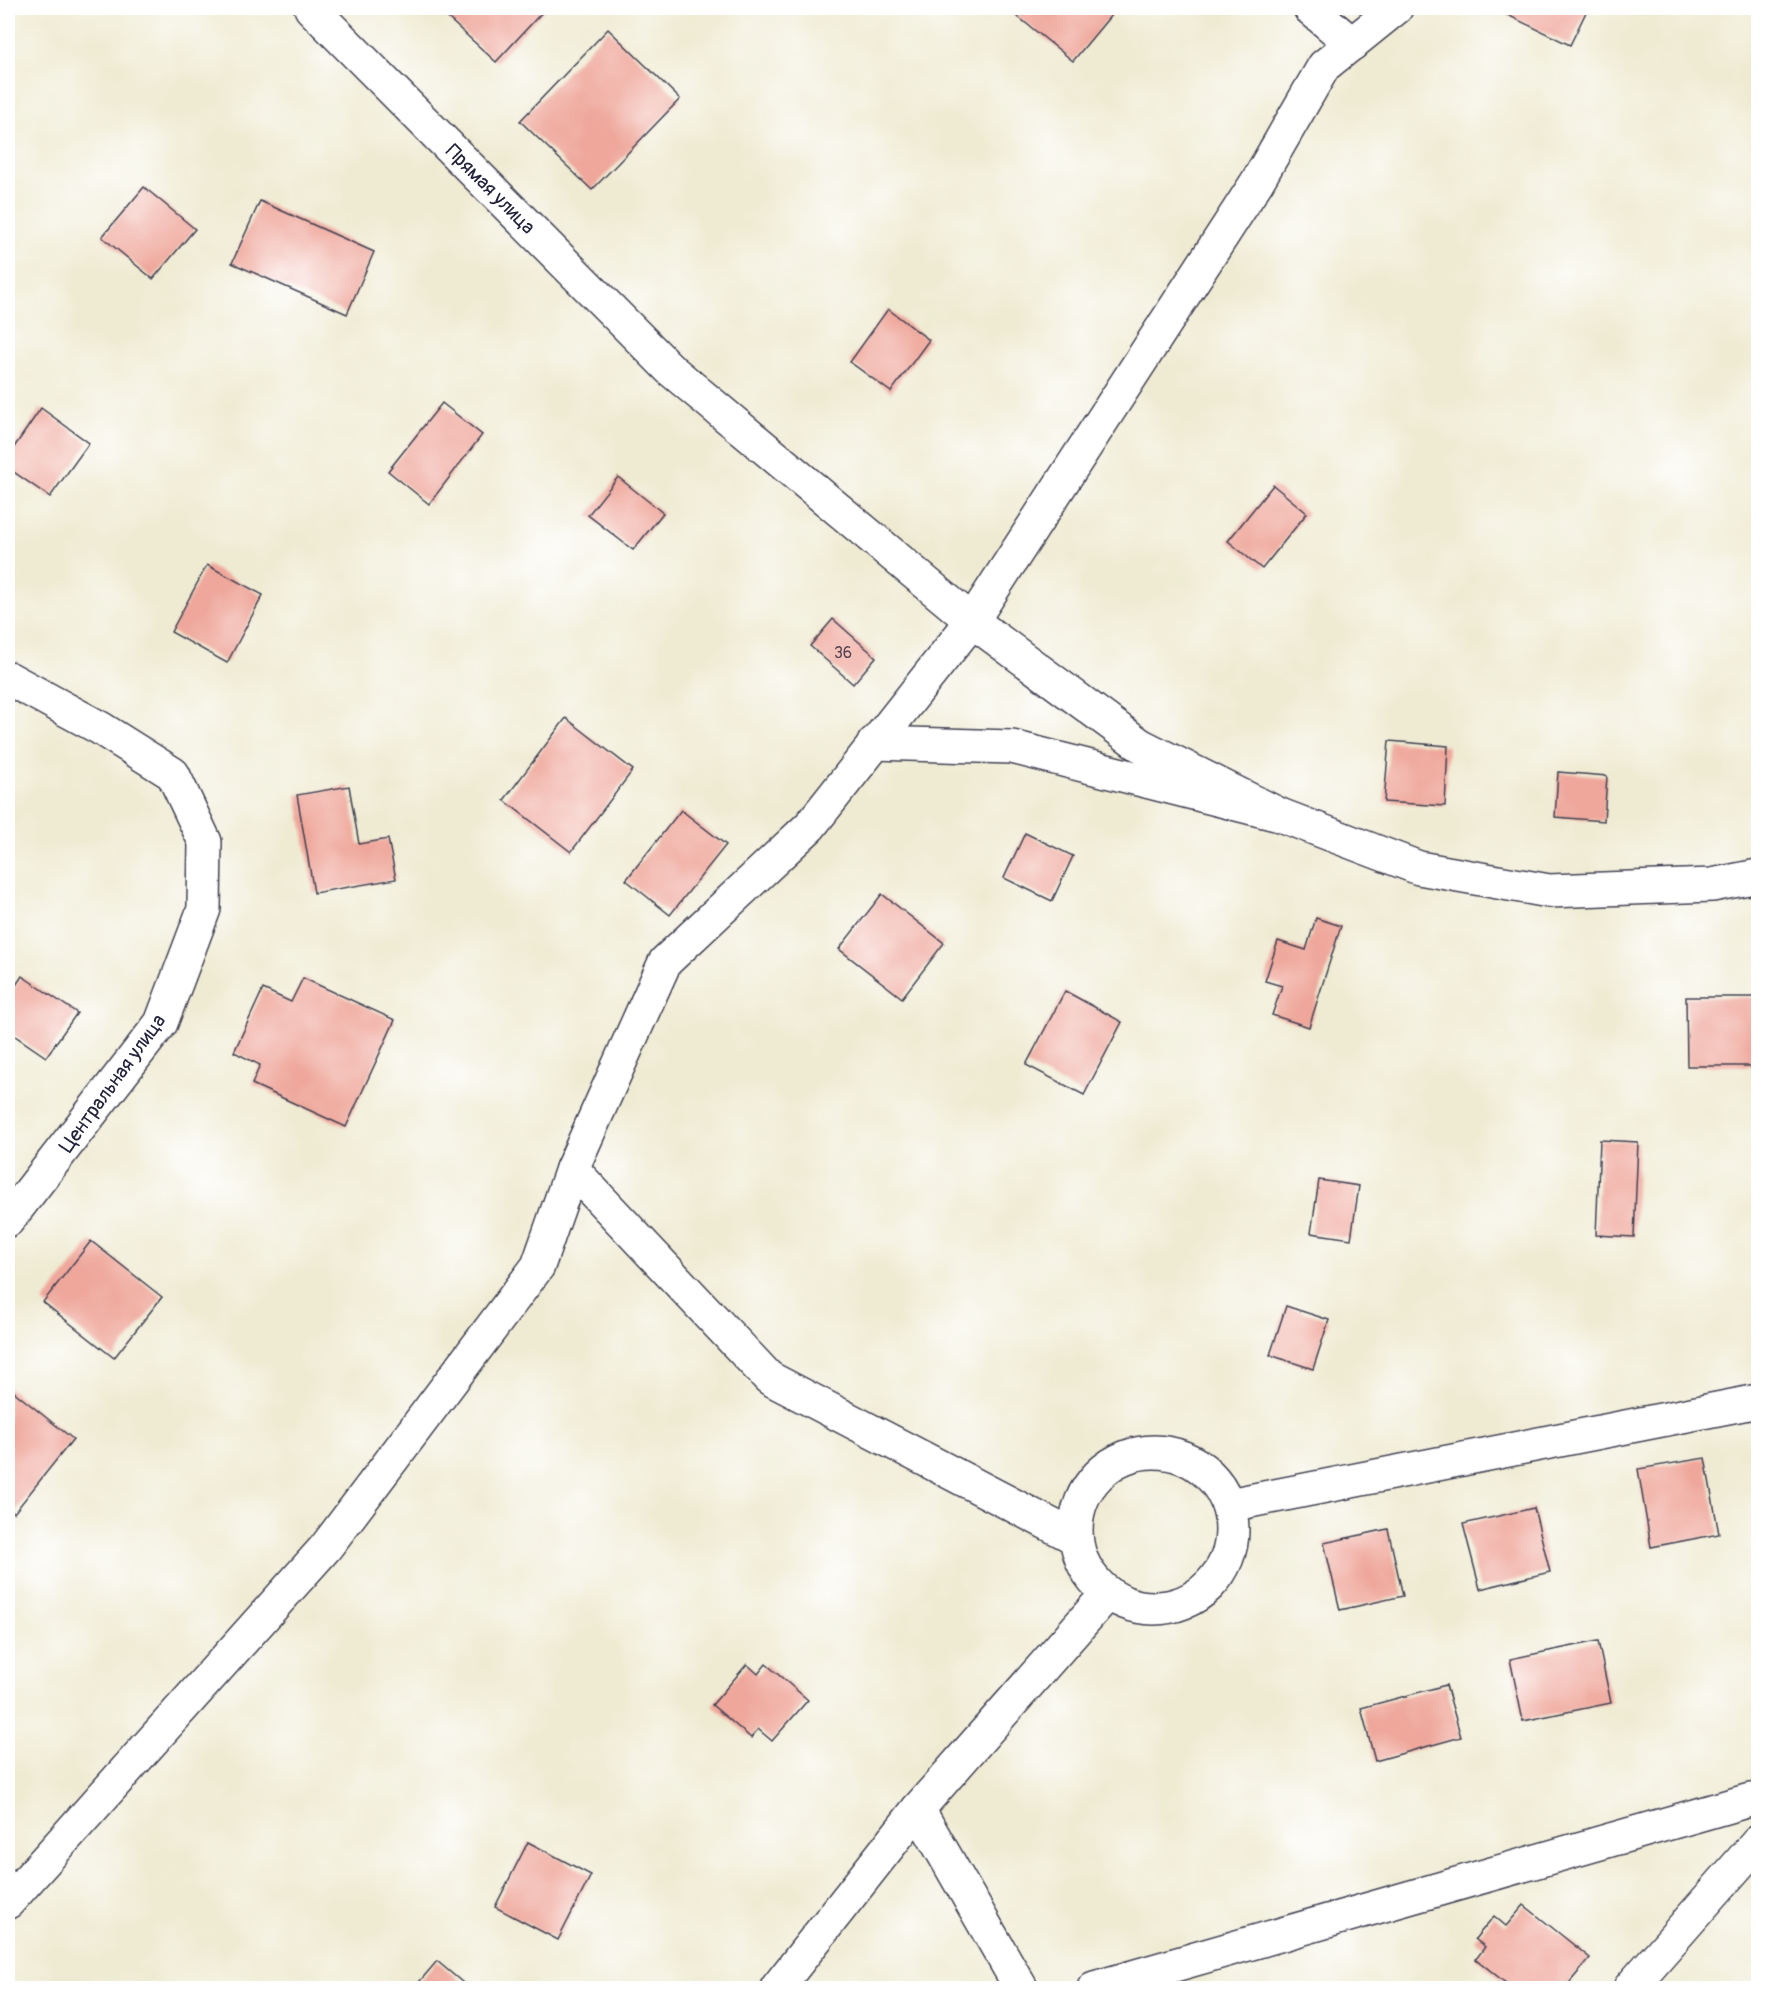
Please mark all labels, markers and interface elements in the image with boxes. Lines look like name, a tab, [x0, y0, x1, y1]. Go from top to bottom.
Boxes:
street label: Прямая улица	[440, 139, 541, 239]
house number: 36	[834, 643, 852, 663]
street label: Центральная улица	[54, 1009, 171, 1158]

